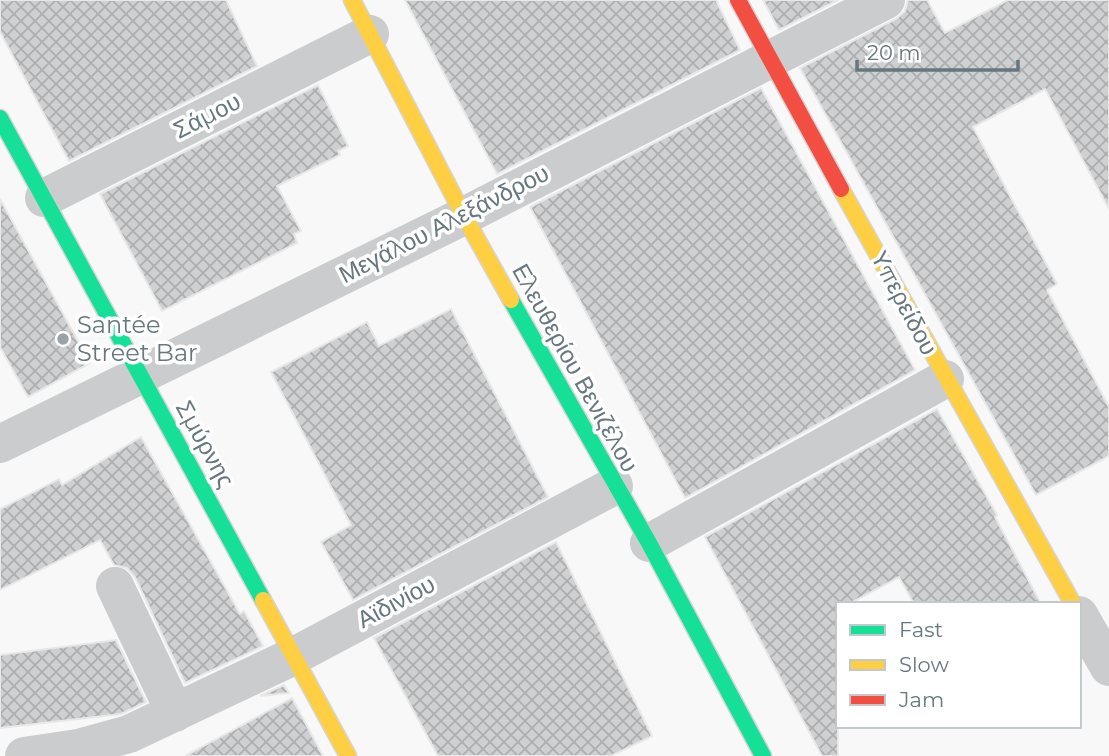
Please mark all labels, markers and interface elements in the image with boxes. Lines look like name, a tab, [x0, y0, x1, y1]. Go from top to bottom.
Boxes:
scale bar	[857, 28, 1018, 72]
text: 20 m	[867, 40, 921, 65]
street label: Σάμου	[168, 86, 245, 145]
street label: Μεγάλου Αλεξάνδρου	[334, 158, 553, 289]
street label: Υπερείδου	[865, 246, 944, 360]
street label: Ελευθερίου Βενιζέλου	[506, 259, 645, 477]
place label: Santée Street Bar	[77, 310, 198, 367]
marker: Santée Street Bar	[55, 331, 71, 347]
street label: Σμύρνης	[170, 395, 241, 492]
street label: Αϊδινίου	[352, 569, 440, 634]
legend	[836, 602, 1081, 728]
text: Fast	[899, 617, 943, 642]
text: Slow	[899, 652, 949, 677]
text: Jam	[898, 687, 944, 712]

